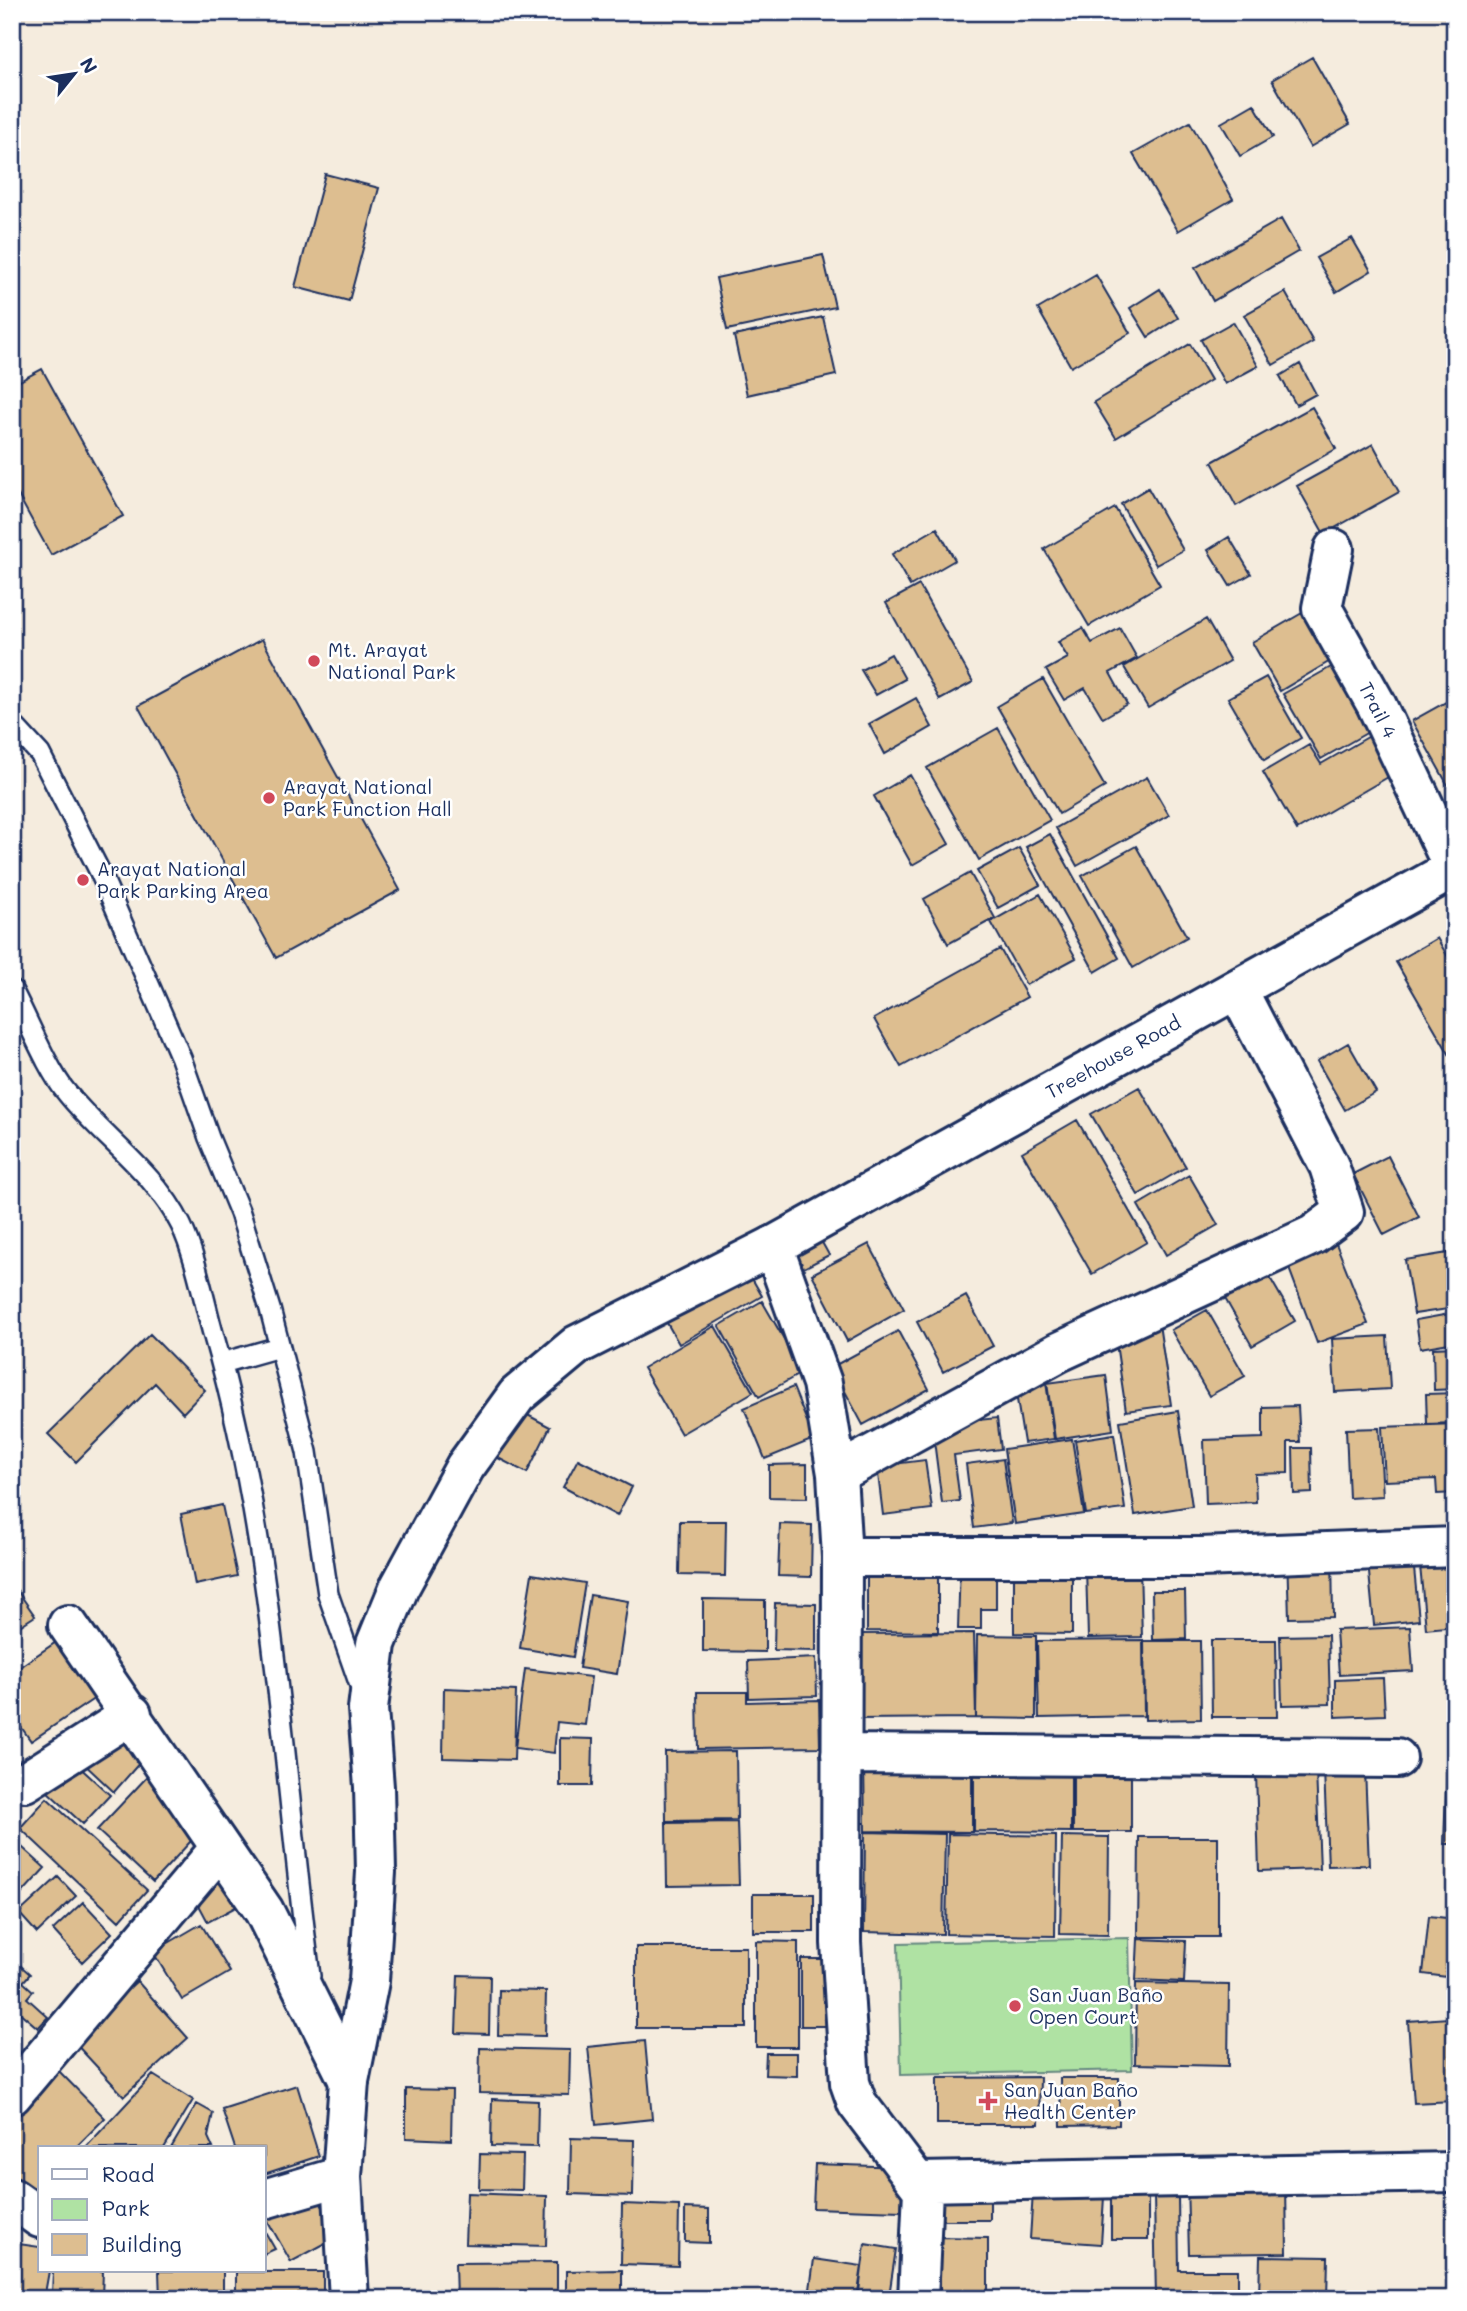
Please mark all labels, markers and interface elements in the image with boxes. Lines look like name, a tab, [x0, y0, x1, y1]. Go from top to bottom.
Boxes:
north arrow	[38, 38, 108, 108]
text: N	[75, 53, 104, 78]
place label: Mt. Arayat National Park	[328, 637, 456, 684]
marker: Mt. Arayat National Park	[306, 653, 322, 669]
street label: Trail 4	[1354, 677, 1403, 742]
place label: Arayat National Park Function Hall	[283, 774, 452, 821]
marker: Arayat National Park Function Hall	[261, 790, 277, 806]
place label: Arayat National Park Parking Area	[97, 856, 269, 903]
marker: Arayat National Park Parking Area	[75, 872, 91, 888]
street label: Treehouse Road	[1041, 1009, 1185, 1104]
place label: San Juan Baño Open Court	[1029, 1982, 1163, 2029]
marker: San Juan Baño Open Court	[1007, 1998, 1023, 2014]
place label: San Juan Baño Health Center	[1004, 2077, 1138, 2124]
marker: San Juan Baño Health Center	[978, 2091, 998, 2111]
legend	[38, 2146, 266, 2272]
text: Road	[102, 2160, 154, 2187]
text: Park	[102, 2194, 150, 2221]
text: Building	[102, 2230, 182, 2257]

